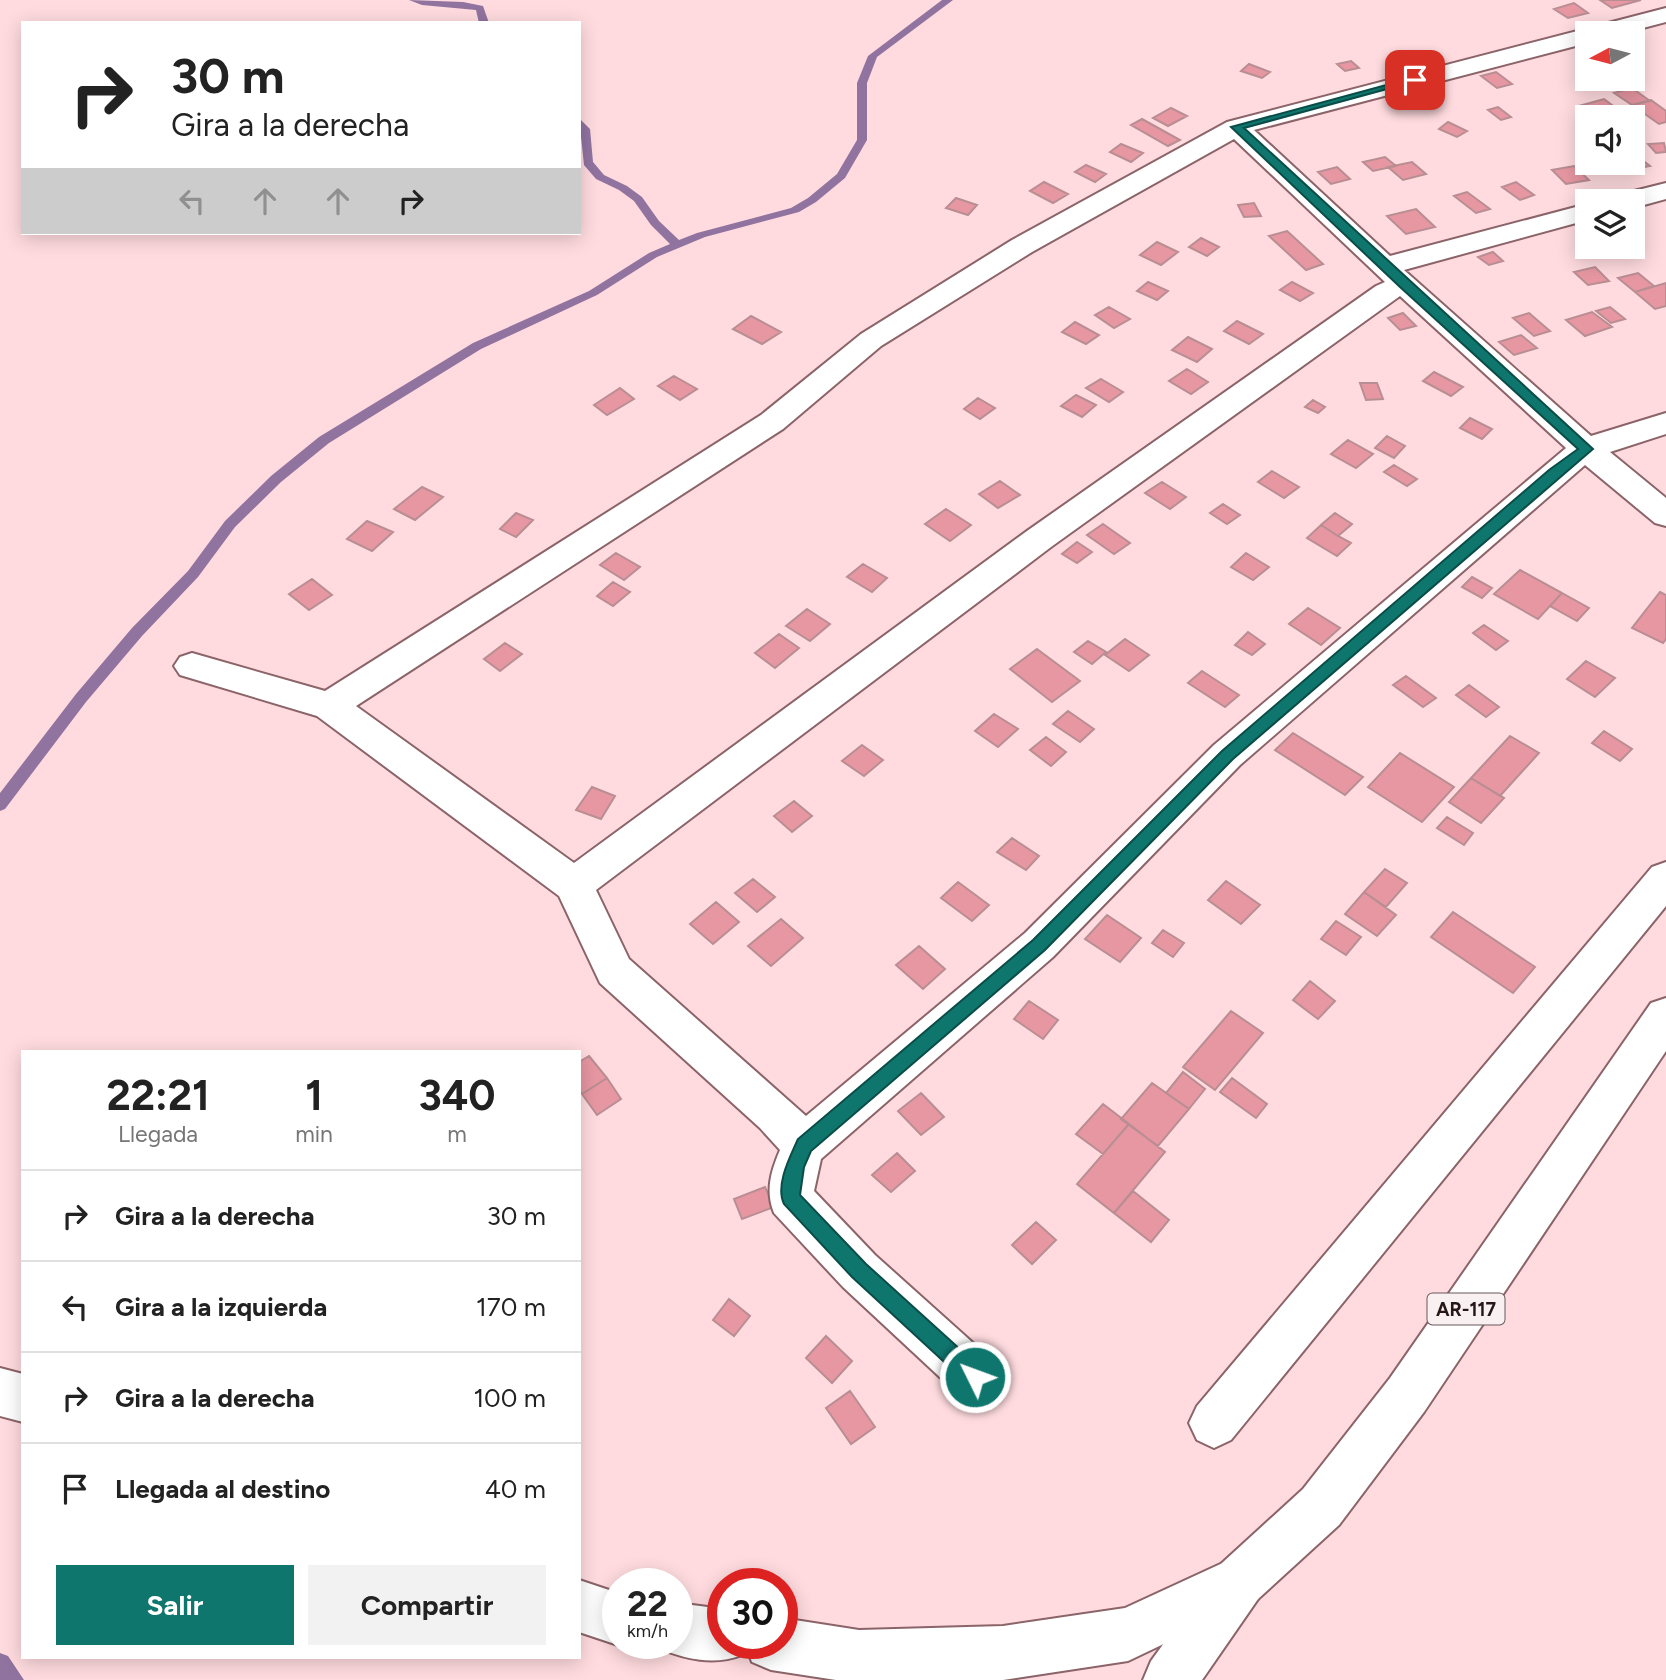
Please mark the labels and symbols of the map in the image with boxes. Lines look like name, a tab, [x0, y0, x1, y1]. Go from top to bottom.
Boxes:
north arrow	[1575, 21, 1645, 91]
pin	[1385, 50, 1445, 110]
road number: AR-117	[1428, 1294, 1504, 1324]
position arrow	[938, 1340, 1012, 1414]
speed limit sign: 30	[707, 1568, 798, 1659]

